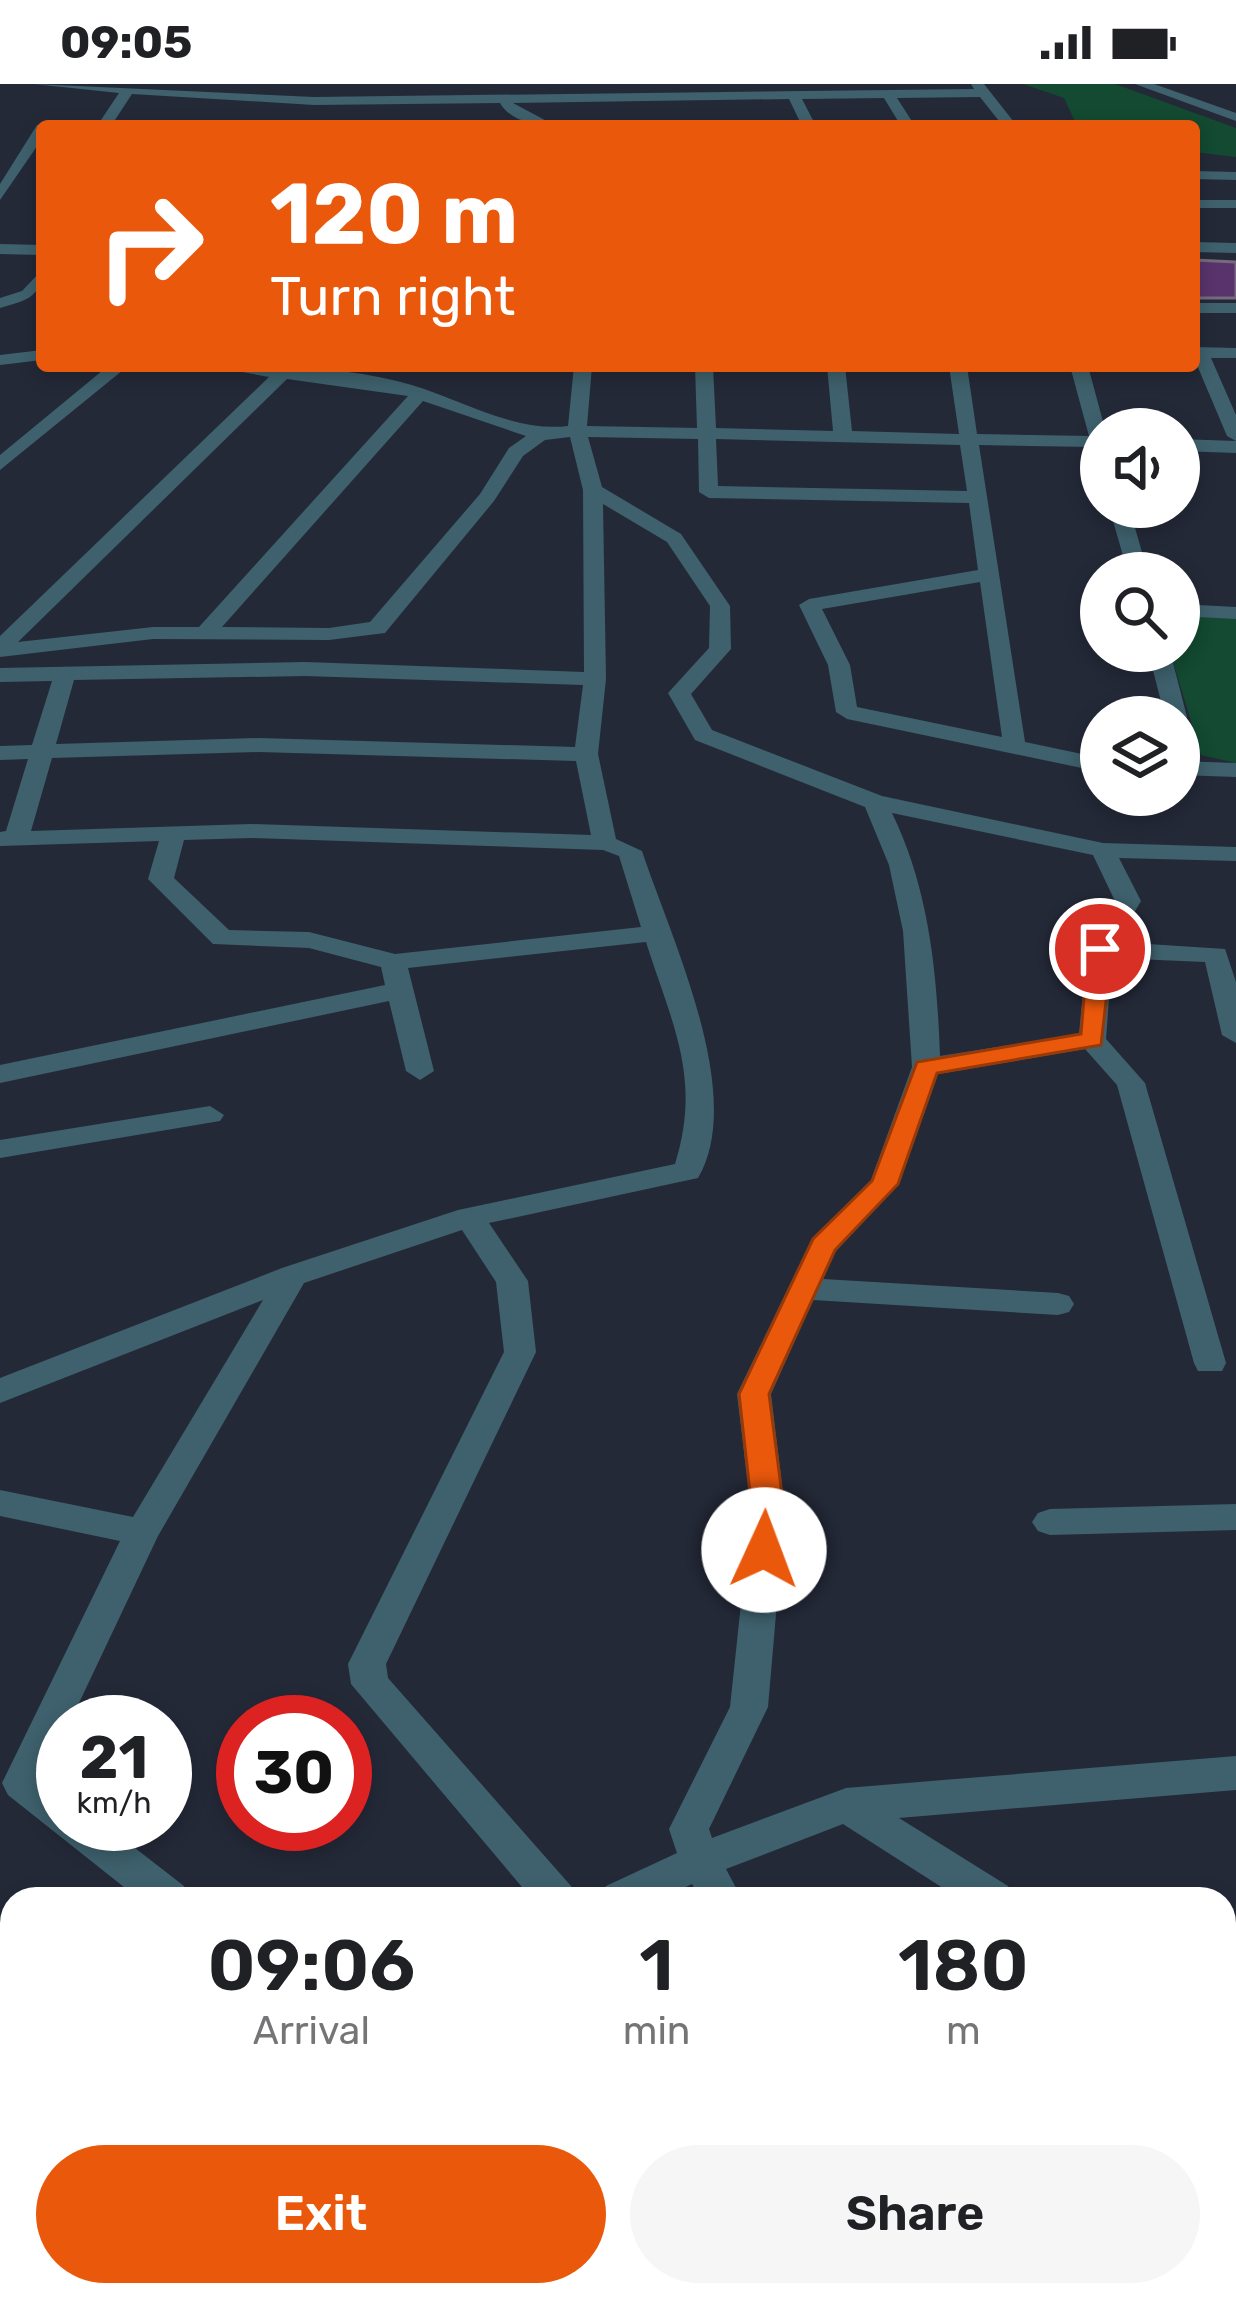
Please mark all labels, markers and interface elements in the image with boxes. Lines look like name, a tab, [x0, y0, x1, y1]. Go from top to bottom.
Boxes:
text: 09:05	[60, 16, 192, 69]
text: 120 m	[270, 164, 518, 264]
icon: right	[72, 168, 228, 324]
text: Turn right	[270, 265, 515, 329]
map controls	[1080, 408, 1200, 816]
button: sound	[1080, 408, 1200, 528]
button: search	[1080, 552, 1200, 672]
button: layers	[1080, 696, 1200, 816]
pin	[1049, 898, 1151, 1000]
icon: arrive	[1067, 916, 1133, 982]
position arrow	[701, 1487, 827, 1613]
speed limit sign: 30	[216, 1695, 372, 1851]
text: 21	[80, 1722, 148, 1793]
text: km/h	[77, 1785, 151, 1821]
text: 09:06	[207, 1923, 415, 2008]
text: 1	[639, 1923, 674, 2008]
text: 180	[898, 1923, 1029, 2008]
text: Arrival	[253, 2008, 370, 2054]
text: min	[623, 2008, 690, 2054]
text: m	[946, 2008, 981, 2054]
button: Exit	[36, 2145, 606, 2283]
button: Share	[630, 2145, 1200, 2283]

